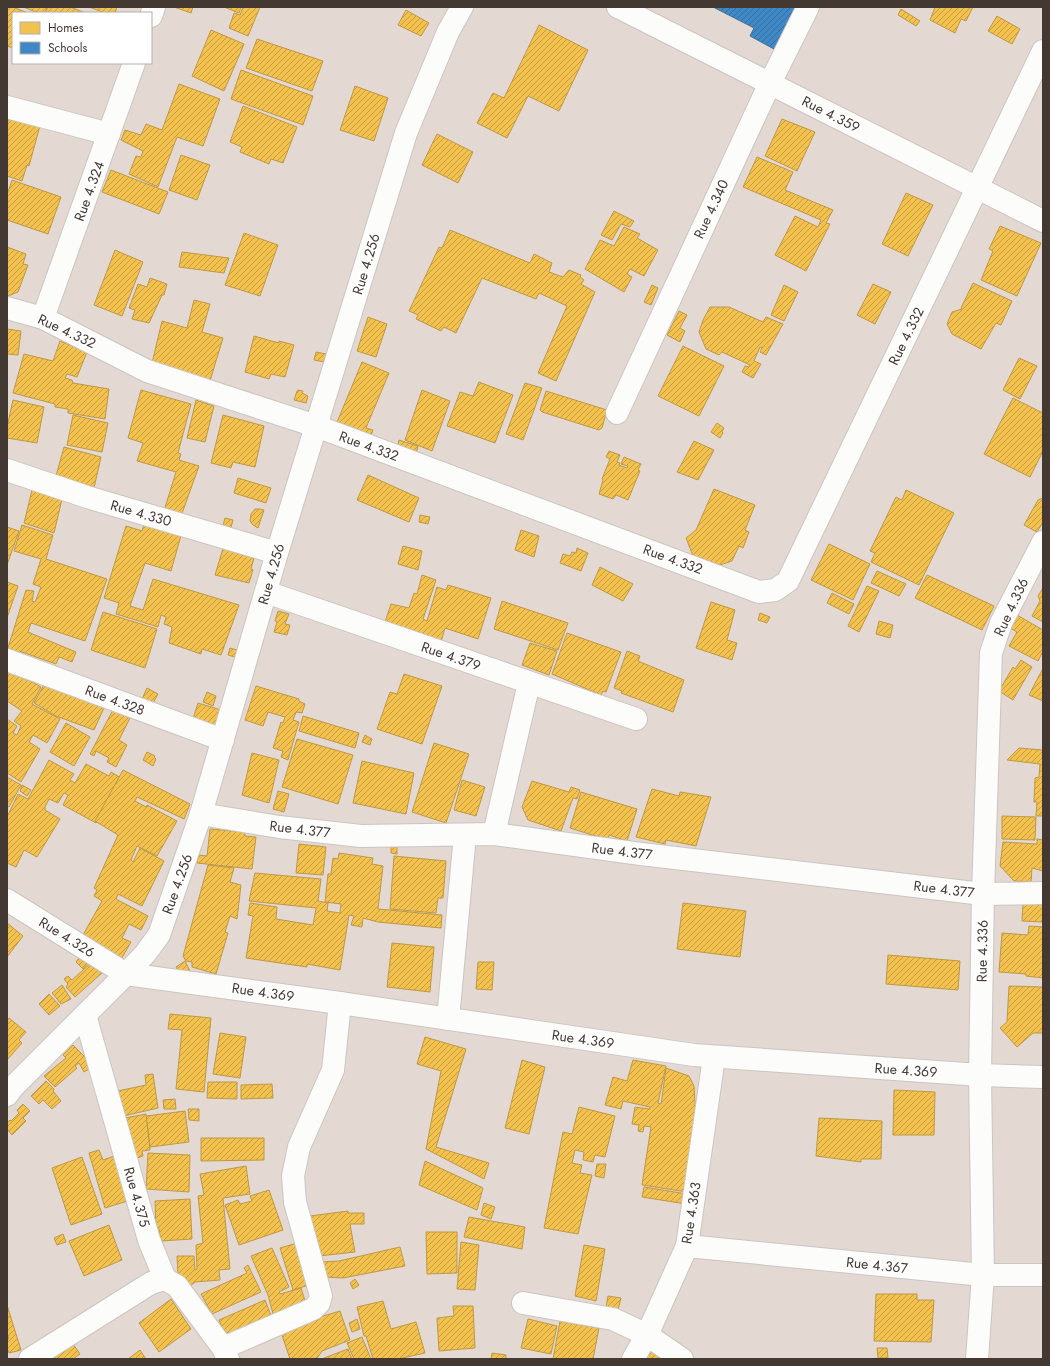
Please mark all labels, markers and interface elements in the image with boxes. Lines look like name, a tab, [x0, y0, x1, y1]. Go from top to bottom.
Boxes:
legend	[12, 12, 152, 64]
text: Homes	[48, 19, 84, 37]
text: Schools	[48, 39, 87, 57]
street label: Rue 4.359	[799, 91, 863, 137]
street label: Rue 4.324	[69, 158, 109, 224]
street label: Rue 4.340	[689, 176, 733, 242]
street label: Rue 4.256	[347, 231, 385, 297]
street label: Rue 4.332	[883, 304, 929, 368]
street label: Rue 4.332	[35, 309, 99, 353]
street label: Rue 4.332	[336, 426, 402, 466]
street label: Rue 4.330	[108, 495, 174, 531]
street label: Rue 4.332	[640, 539, 706, 579]
street label: Rue 4.256	[253, 541, 289, 607]
street label: Rue 4.336	[989, 575, 1033, 639]
street label: Rue 4.379	[419, 636, 483, 676]
street label: Rue 4.328	[82, 680, 148, 720]
street label: Rue 4.377	[268, 815, 332, 843]
street label: Rue 4.377	[590, 837, 654, 865]
street label: Rue 4.256	[157, 851, 197, 917]
street label: Rue 4.377	[912, 875, 976, 903]
street label: Rue 4.326	[35, 912, 99, 962]
street label: Rue 4.336	[971, 920, 993, 982]
street label: Rue 4.369	[231, 978, 295, 1006]
street label: Rue 4.369	[551, 1025, 615, 1053]
street label: Rue 4.369	[874, 1058, 938, 1082]
street label: Rue 4.375	[119, 1165, 155, 1229]
street label: Rue 4.363	[676, 1180, 706, 1245]
street label: Rue 4.367	[845, 1252, 910, 1278]

